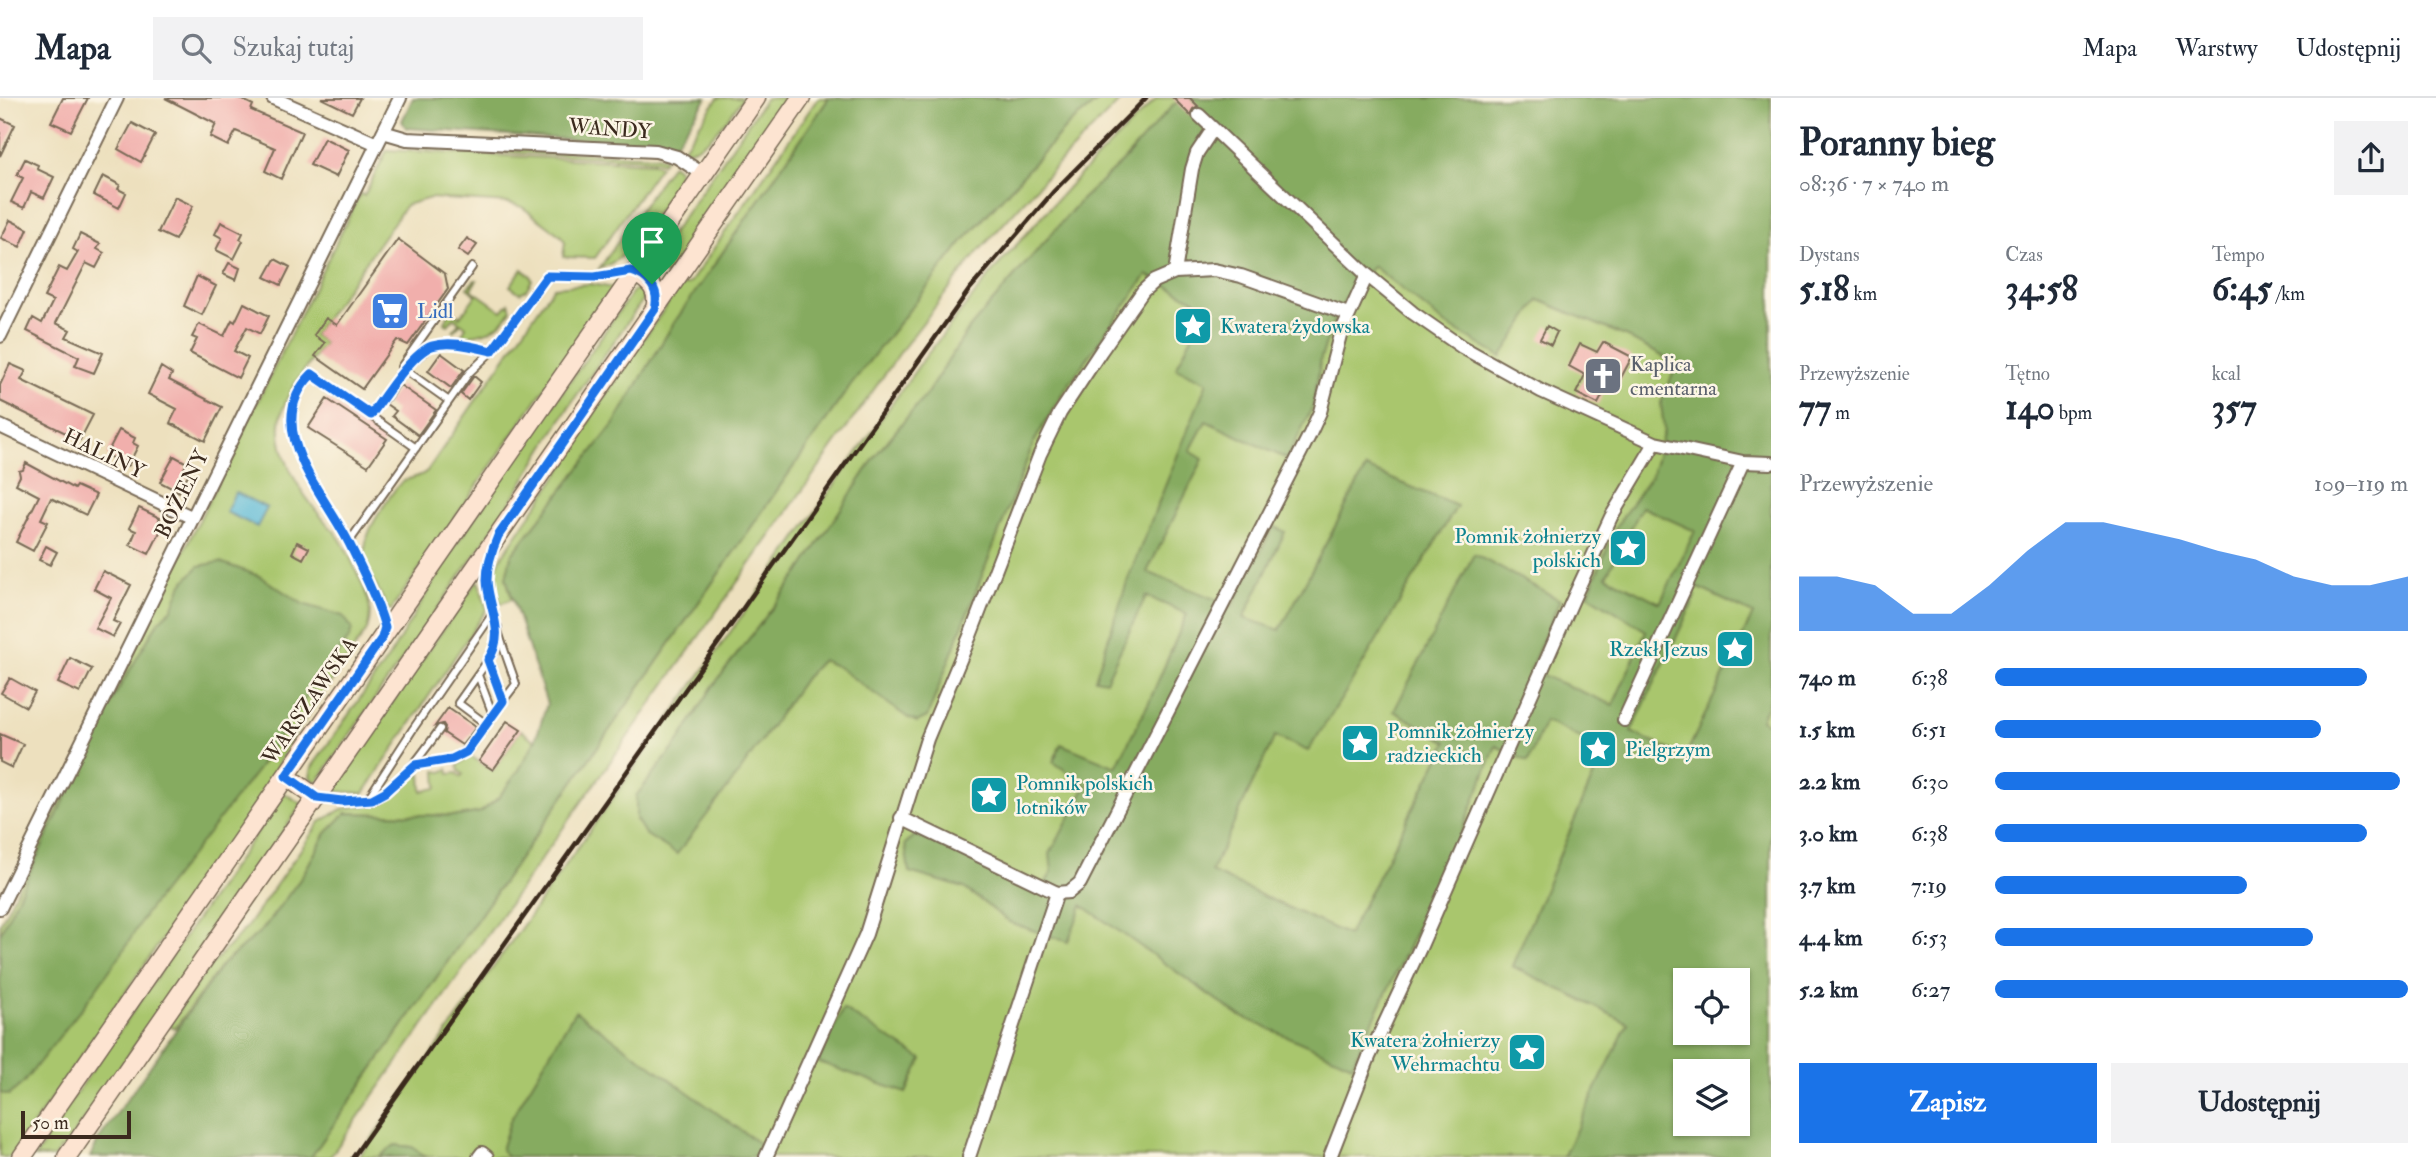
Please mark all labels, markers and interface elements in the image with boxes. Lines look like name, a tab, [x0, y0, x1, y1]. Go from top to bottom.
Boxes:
search box	[153, 17, 643, 80]
text: Mapa	[35, 28, 111, 69]
icon: search	[177, 29, 215, 67]
text: Szukaj tutaj	[233, 32, 354, 64]
text: Mapa	[2082, 33, 2137, 64]
text: Warstwy	[2175, 33, 2258, 64]
text: Udostępnij	[2296, 33, 2401, 64]
street label: WANDY	[567, 113, 653, 145]
text: Poranny bieg	[1799, 119, 1995, 167]
button: share	[2334, 121, 2408, 195]
text: 08:36 · 7 × 740 m	[1799, 169, 1949, 198]
pin	[622, 212, 682, 284]
icon: arrive	[633, 223, 671, 261]
text: Dystans	[1799, 243, 1860, 267]
text: Czas	[2005, 243, 2043, 267]
text: Tempo	[2212, 243, 2265, 267]
text: 5.18	[1799, 267, 1850, 311]
text: 34:58	[2005, 267, 2078, 311]
text: 6:45	[2212, 267, 2272, 311]
text: km	[1850, 282, 1877, 306]
text: /km	[2272, 282, 2305, 306]
supermarket icon: Lidl	[369, 290, 411, 332]
place label: Lidl	[417, 298, 454, 325]
place icon: Kwatera żydowska	[1172, 305, 1214, 347]
place label: Kwatera żydowska	[1220, 313, 1371, 340]
place label: Kaplica cmentarna	[1630, 351, 1717, 402]
church icon: Kaplica cmentarna	[1582, 355, 1624, 397]
text: Przewyższenie	[1799, 362, 1910, 386]
text: Tętno	[2005, 362, 2050, 386]
text: kcal	[2212, 362, 2241, 386]
text: 77	[1799, 386, 1831, 430]
text: 140	[2005, 386, 2055, 430]
text: 357	[2212, 386, 2257, 430]
text: m	[1831, 401, 1850, 425]
text: bpm	[2055, 401, 2092, 425]
street label: HALINY	[59, 423, 150, 486]
street label: BOŻENY	[149, 445, 215, 543]
text: Przewyższenie	[1799, 469, 1933, 498]
text: 109–119 m	[2314, 469, 2408, 498]
place label: Pomnik żołnierzy polskich	[1454, 523, 1602, 574]
place icon: Pomnik żołnierzy polskich	[1607, 527, 1649, 569]
place icon: Rzekł Jezus	[1714, 628, 1756, 670]
street label: WARSZAWSKA	[256, 632, 364, 771]
place label: Rzekł Jezus	[1609, 636, 1708, 663]
text: 740 m	[1799, 663, 1856, 692]
text: 6:38	[1911, 663, 1948, 692]
text: 1.5 km	[1799, 715, 1855, 744]
text: 6:51	[1911, 715, 1947, 744]
place label: Pomnik żołnierzy radzieckich	[1387, 718, 1535, 769]
place icon: Pomnik żołnierzy radzieckich	[1339, 722, 1381, 764]
place icon: Pielgrzym	[1577, 728, 1619, 770]
place label: Pielgrzym	[1625, 736, 1711, 763]
text: 2.2 km	[1799, 767, 1860, 796]
text: 6:30	[1911, 767, 1949, 796]
place label: Pomnik polskich lotników	[1016, 770, 1153, 821]
place icon: Pomnik polskich lotników	[968, 774, 1010, 816]
text: 3.0 km	[1799, 819, 1858, 848]
text: 6:38	[1911, 819, 1948, 848]
text: 3.7 km	[1799, 871, 1856, 900]
text: 7:19	[1911, 871, 1947, 900]
text: 4.4 km	[1799, 923, 1863, 952]
text: 6:53	[1911, 923, 1947, 952]
map controls	[1673, 968, 1750, 1136]
button: locate	[1673, 968, 1750, 1045]
text: 5.2 km	[1799, 975, 1858, 1004]
text: 6:27	[1911, 975, 1950, 1004]
place label: Kwatera żołnierzy Wehrmachtu	[1350, 1027, 1501, 1078]
place icon: Kwatera żołnierzy Wehrmachtu	[1506, 1031, 1548, 1073]
button: layers	[1673, 1059, 1750, 1136]
button: Zapisz	[1799, 1063, 2097, 1143]
button: Udostępnij	[2111, 1063, 2408, 1143]
scale bar	[21, 1108, 131, 1140]
text: 50 m	[32, 1111, 69, 1135]

